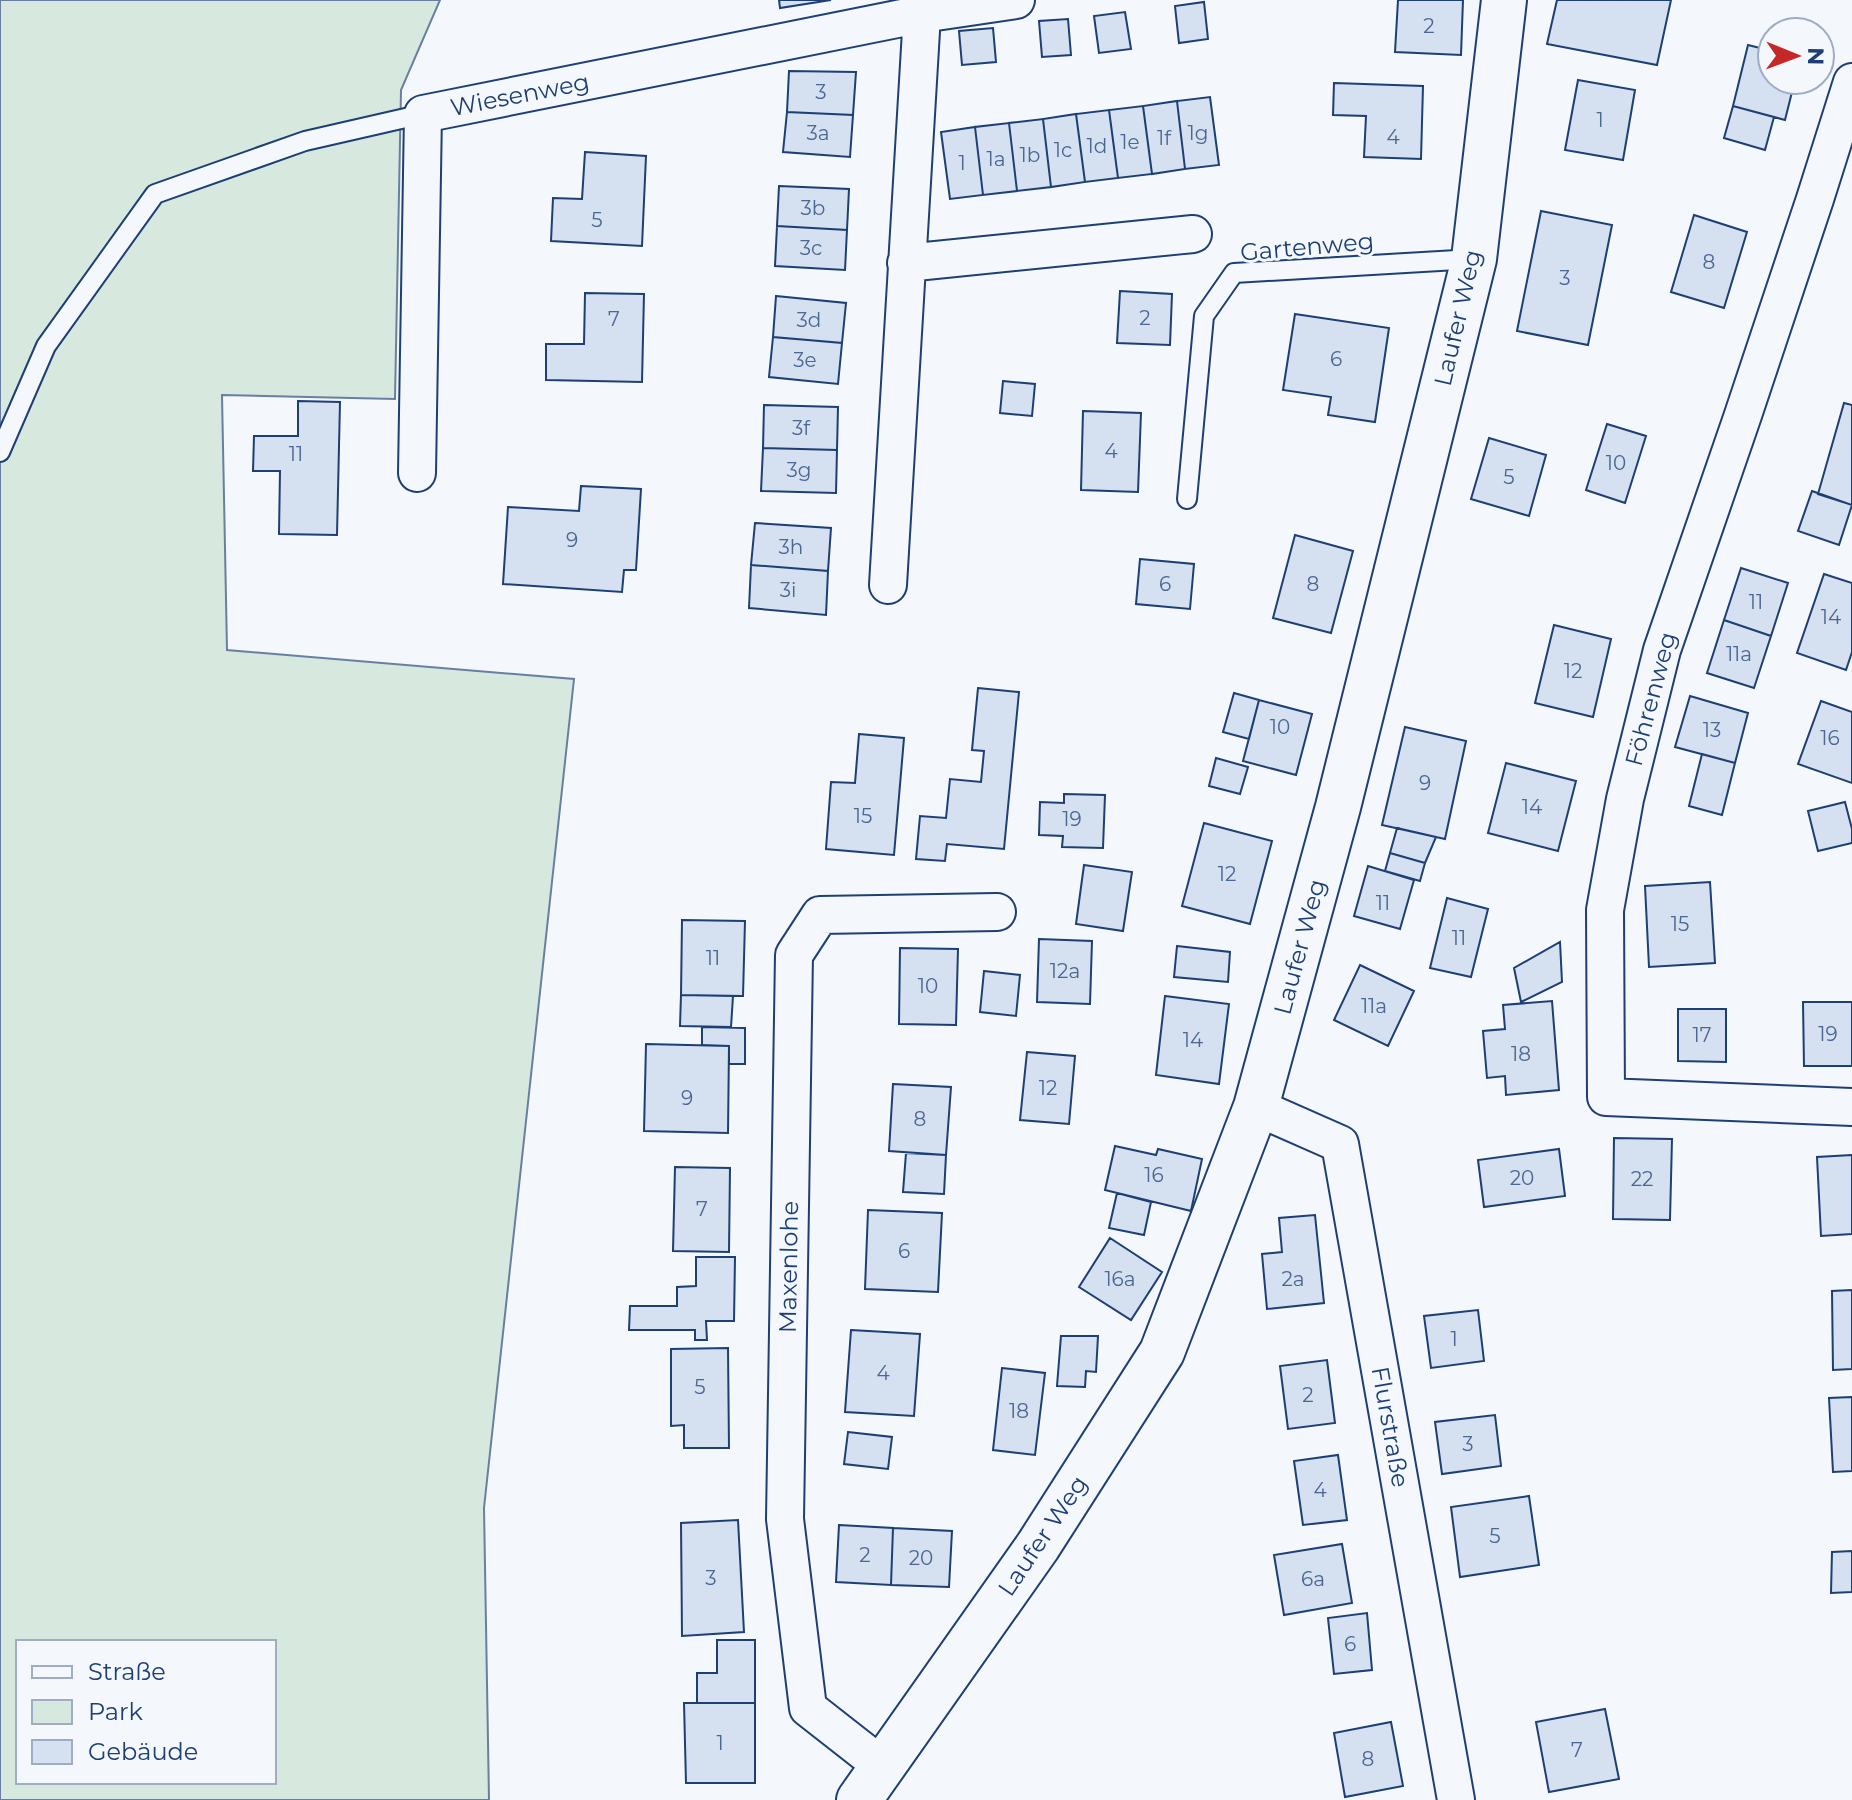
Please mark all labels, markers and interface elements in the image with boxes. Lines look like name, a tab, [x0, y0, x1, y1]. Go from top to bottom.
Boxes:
house number: 2	[1423, 14, 1435, 38]
north arrow	[1756, 16, 1836, 96]
text: N	[1802, 47, 1829, 65]
street label: Wiesenweg	[448, 67, 592, 122]
house number: 3	[815, 80, 827, 104]
house number: 1	[1596, 108, 1604, 132]
house number: 3a	[806, 121, 830, 145]
house number: 1g	[1188, 121, 1208, 145]
house number: 4	[1386, 125, 1400, 149]
house number: 1f	[1157, 126, 1172, 150]
house number: 1e	[1120, 130, 1140, 154]
house number: 1d	[1087, 134, 1107, 158]
house number: 1c	[1054, 138, 1072, 162]
house number: 1b	[1020, 143, 1040, 167]
house number: 1a	[986, 147, 1006, 171]
house number: 1	[958, 151, 966, 175]
house number: 3b	[801, 196, 825, 220]
house number: 5	[591, 208, 603, 232]
street label: Gartenweg	[1239, 226, 1375, 267]
house number: 3c	[800, 236, 822, 260]
street label: Laufer Weg	[1428, 247, 1487, 389]
house number: 8	[1703, 250, 1715, 274]
house number: 3	[1559, 266, 1571, 290]
house number: 2	[1139, 306, 1151, 330]
house number: 7	[608, 307, 620, 331]
house number: 3d	[797, 308, 821, 332]
house number: 6	[1330, 347, 1342, 371]
house number: 3e	[793, 348, 817, 372]
house number: 3f	[792, 416, 811, 440]
house number: 4	[1104, 439, 1118, 463]
house number: 11	[289, 442, 303, 466]
house number: 10	[1606, 451, 1626, 475]
house number: 3g	[787, 458, 811, 482]
house number: 5	[1503, 465, 1515, 489]
house number: 9	[566, 528, 578, 552]
house number: 3h	[779, 535, 803, 559]
house number: 6	[1159, 572, 1171, 596]
house number: 8	[1307, 572, 1319, 596]
house number: 3i	[780, 578, 796, 602]
house number: 11	[1749, 590, 1763, 614]
house number: 14	[1821, 605, 1841, 629]
street label: Föhrenweg	[1619, 629, 1682, 769]
house number: 11a	[1726, 642, 1752, 666]
house number: 12	[1564, 659, 1582, 683]
house number: 10	[1270, 715, 1290, 739]
house number: 13	[1703, 718, 1721, 742]
house number: 16	[1820, 726, 1840, 750]
house number: 9	[1419, 771, 1431, 795]
house number: 14	[1522, 795, 1542, 819]
house number: 15	[854, 804, 872, 828]
house number: 19	[1062, 807, 1082, 831]
house number: 12	[1218, 862, 1236, 886]
street label: Laufer Weg	[1268, 876, 1332, 1018]
house number: 11	[1376, 891, 1390, 915]
house number: 15	[1671, 912, 1689, 936]
house number: 11	[1452, 926, 1466, 950]
house number: 11	[706, 946, 720, 970]
house number: 12a	[1050, 959, 1080, 983]
house number: 10	[918, 974, 938, 998]
house number: 11a	[1361, 994, 1387, 1018]
house number: 19	[1818, 1022, 1838, 1046]
house number: 17	[1693, 1023, 1712, 1047]
house number: 14	[1183, 1028, 1203, 1052]
house number: 18	[1511, 1042, 1531, 1066]
house number: 12	[1039, 1076, 1057, 1100]
house number: 9	[681, 1086, 693, 1110]
house number: 8	[914, 1107, 926, 1131]
house number: 16	[1144, 1163, 1164, 1187]
house number: 20	[1510, 1166, 1534, 1190]
house number: 22	[1631, 1167, 1653, 1191]
house number: 7	[696, 1197, 708, 1221]
street label: Maxenlohe	[773, 1201, 804, 1333]
house number: 6	[898, 1239, 910, 1263]
house number: 16a	[1104, 1267, 1136, 1291]
house number: 2a	[1281, 1267, 1305, 1291]
house number: 1	[1450, 1327, 1458, 1351]
house number: 4	[876, 1361, 890, 1385]
street label: Flurstraße	[1366, 1364, 1415, 1490]
house number: 5	[694, 1375, 706, 1399]
house number: 2	[1302, 1383, 1314, 1407]
house number: 18	[1009, 1399, 1029, 1423]
house number: 3	[1462, 1432, 1474, 1456]
street label: Laufer Weg	[992, 1470, 1093, 1601]
house number: 4	[1313, 1478, 1327, 1502]
house number: 5	[1489, 1524, 1501, 1548]
house number: 2	[859, 1543, 871, 1567]
house number: 20	[909, 1546, 933, 1570]
house number: 3	[705, 1566, 717, 1590]
house number: 6a	[1301, 1567, 1325, 1591]
house number: 6	[1344, 1632, 1356, 1656]
legend	[16, 1640, 276, 1784]
text: Straße	[88, 1657, 166, 1686]
text: Park	[88, 1697, 143, 1726]
house number: 1	[716, 1731, 724, 1755]
text: Gebäude	[88, 1737, 198, 1766]
house number: 7	[1571, 1738, 1583, 1762]
house number: 8	[1362, 1747, 1374, 1771]

